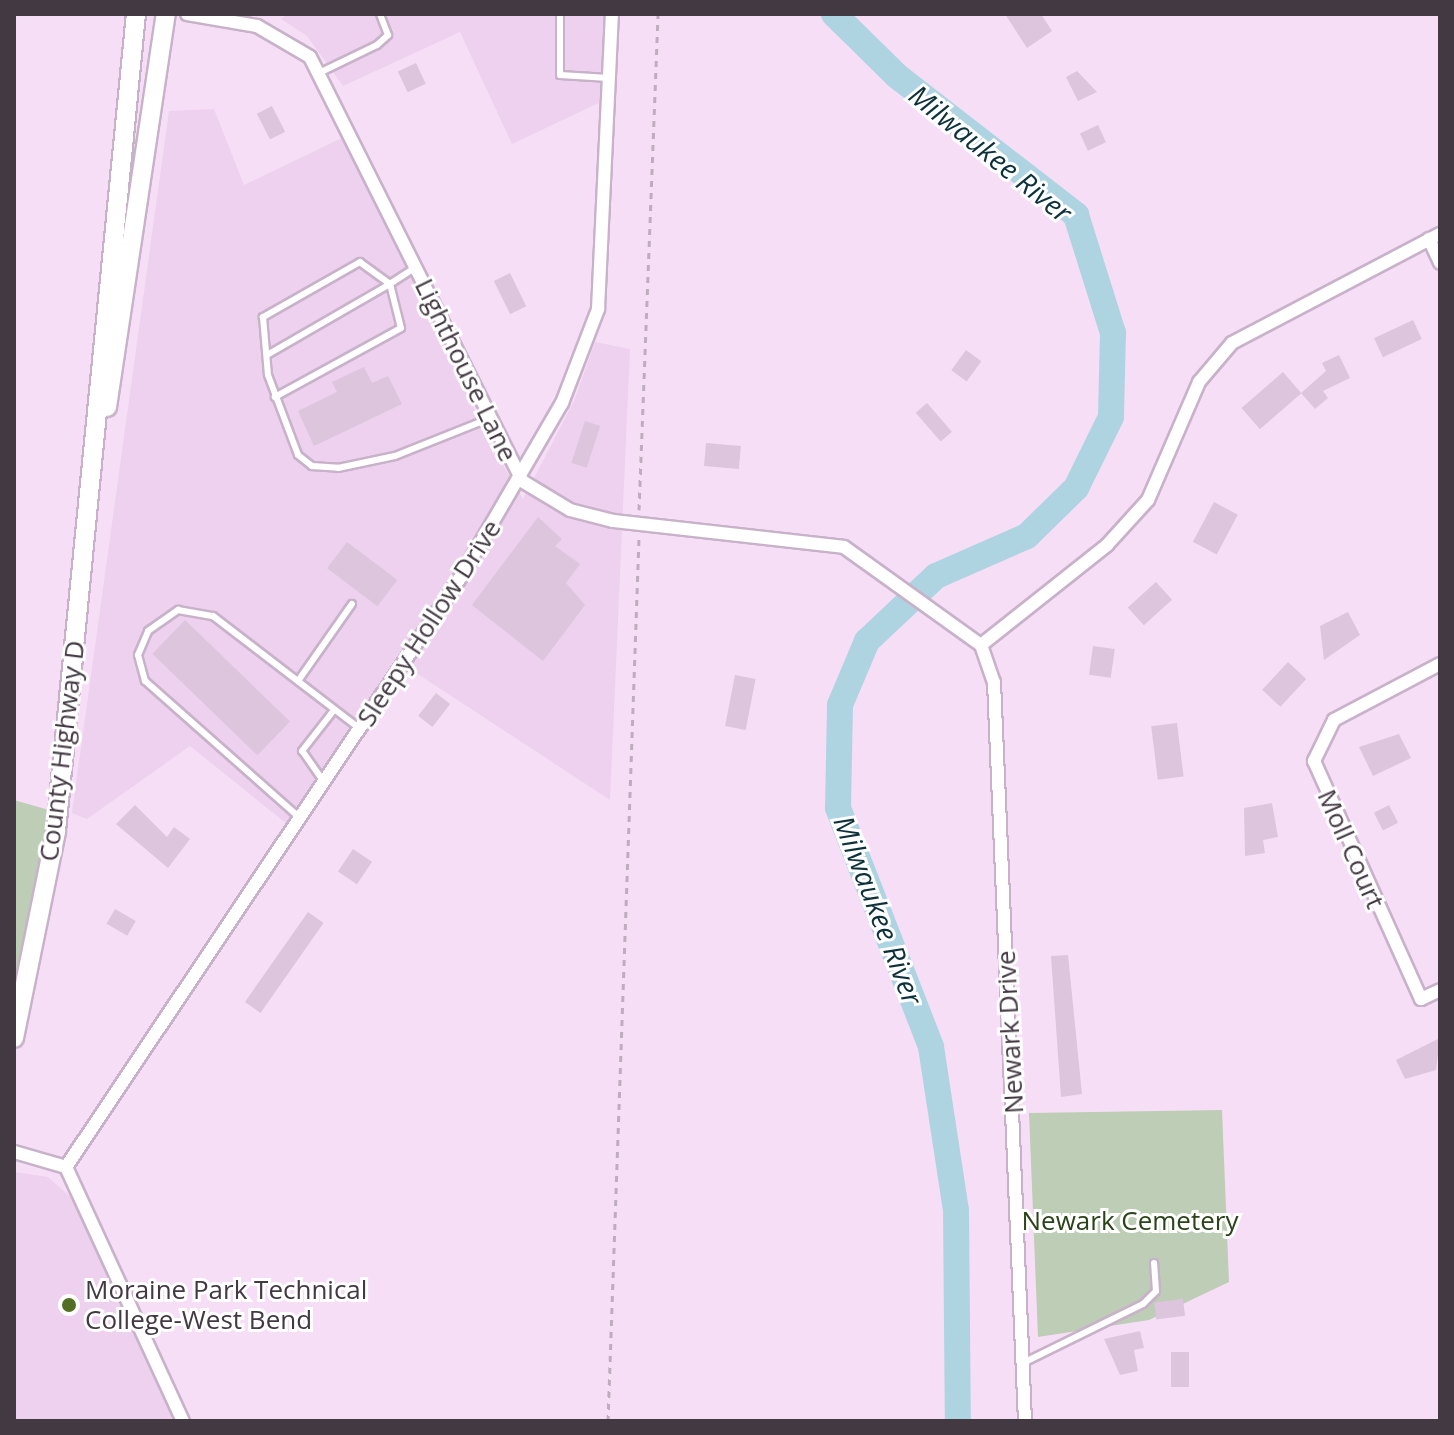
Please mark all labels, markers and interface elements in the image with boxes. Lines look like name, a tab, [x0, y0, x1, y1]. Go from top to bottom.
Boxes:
water label: Milwaukee River	[903, 77, 1079, 229]
street label: Lighthouse Lane	[408, 274, 524, 466]
street label: Sleepy Hollow Drive	[351, 514, 507, 732]
street label: County Highway D	[33, 639, 91, 863]
street label: Moll Court	[1311, 785, 1391, 913]
water label: Milwaukee River	[828, 811, 930, 1009]
street label: Newark Drive	[990, 950, 1030, 1114]
park label: Newark Cemetery	[1022, 1205, 1238, 1237]
place label: Moraine Park Technical College-West Bend	[85, 1274, 367, 1336]
marker: Moraine Park Technical College-West Bend	[60, 1296, 78, 1314]

